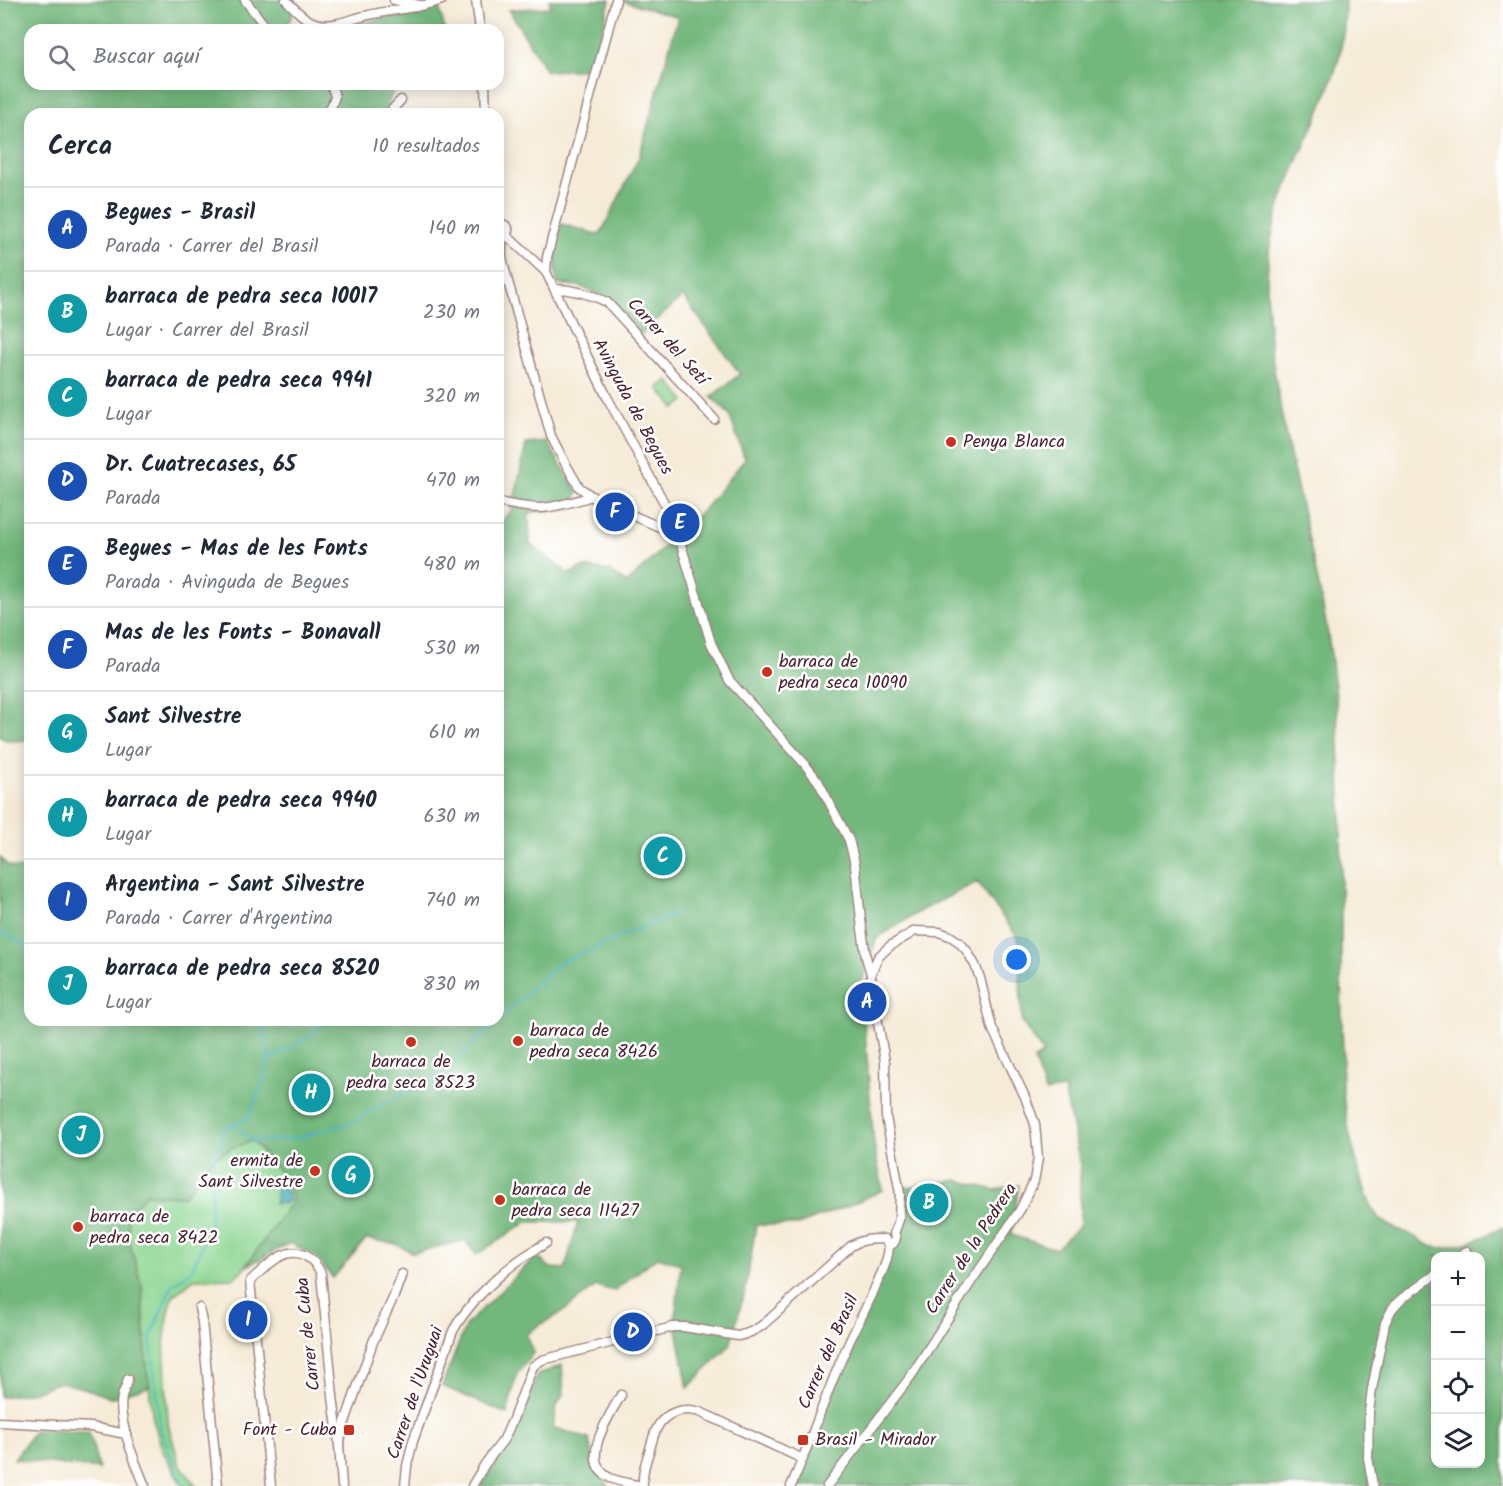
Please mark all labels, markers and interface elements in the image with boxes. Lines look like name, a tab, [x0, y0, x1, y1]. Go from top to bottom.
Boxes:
search box	[24, 24, 504, 90]
text: Buscar aquí	[93, 40, 200, 75]
icon: search	[45, 41, 78, 74]
text: Cerca	[48, 126, 112, 168]
text: 10 resultados	[372, 131, 480, 163]
text: Begues - Brasil	[105, 196, 255, 231]
text: A	[61, 213, 74, 245]
text: 140 m	[429, 213, 480, 245]
text: Parada · Carrer del Brasil	[105, 231, 318, 263]
text: barraca de pedra seca 10017	[105, 280, 377, 315]
street label: Carrer del Setí	[619, 291, 716, 395]
text: B	[61, 297, 74, 329]
text: 230 m	[423, 297, 480, 329]
text: Lugar · Carrer del Brasil	[105, 315, 309, 347]
street label: Avinguda de Begues	[584, 333, 680, 481]
text: barraca de pedra seca 9941	[105, 364, 372, 399]
text: C	[61, 381, 74, 413]
text: 320 m	[423, 381, 480, 413]
text: Lugar	[105, 399, 151, 431]
place label: Penya Blanca	[963, 428, 1065, 457]
marker: Penya Blanca	[944, 435, 958, 449]
text: Dr. Cuatrecases, 65	[105, 448, 296, 483]
text: D	[61, 465, 74, 497]
text: 470 m	[426, 465, 480, 497]
text: Parada	[105, 483, 161, 515]
pin: F	[596, 490, 634, 534]
pin: E	[660, 500, 700, 546]
text: Begues - Mas de les Fonts	[105, 532, 368, 567]
text: E	[62, 549, 73, 581]
text: 480 m	[423, 549, 480, 581]
text: Parada · Avinguda de Begues	[105, 567, 349, 599]
text: Mas de les Fonts - Bonavall	[105, 616, 380, 651]
text: F	[62, 633, 73, 665]
text: 530 m	[424, 633, 480, 665]
place label: barraca de pedra seca 10090	[778, 648, 907, 698]
text: Parada	[105, 651, 161, 683]
marker: barraca de pedra seca 10090	[760, 665, 774, 679]
text: Sant Silvestre	[105, 700, 242, 735]
text: G	[62, 717, 73, 749]
text: 610 m	[429, 717, 480, 749]
text: Lugar	[105, 735, 151, 767]
text: barraca de pedra seca 9940	[105, 784, 376, 819]
text: H	[61, 801, 74, 833]
text: 630 m	[424, 801, 480, 833]
text: Lugar	[105, 819, 151, 851]
pin: C	[644, 834, 682, 878]
text: Argentina - Sant Silvestre	[105, 868, 365, 903]
text: I	[64, 885, 71, 917]
text: 740 m	[426, 885, 480, 917]
text: Parada · Carrer d'Argentina	[105, 903, 333, 935]
your location	[1002, 945, 1031, 974]
text: barraca de pedra seca 8520	[105, 952, 379, 987]
text: J	[63, 969, 72, 1001]
text: 830 m	[423, 969, 480, 1001]
pin: A	[848, 980, 886, 1024]
text: Lugar	[105, 987, 151, 1019]
place label: barraca de pedra seca 8426	[529, 1017, 658, 1067]
marker: barraca de pedra seca 8426	[511, 1034, 525, 1048]
marker: barraca de pedra seca 8523	[404, 1035, 418, 1049]
place label: barraca de pedra seca 8523	[346, 1048, 475, 1098]
pin: H	[292, 1070, 330, 1116]
pin: J	[62, 1112, 100, 1158]
place label: ermita de Sant Silvestre	[199, 1147, 303, 1197]
pin: G	[332, 1152, 370, 1198]
marker: ermita de Sant Silvestre	[308, 1164, 322, 1178]
place label: barraca de pedra seca 11427	[511, 1176, 639, 1226]
street label: Carrer de la Pedrera	[918, 1177, 1026, 1321]
pin: B	[910, 1180, 948, 1226]
marker: barraca de pedra seca 11427	[493, 1193, 507, 1207]
place label: barraca de pedra seca 8422	[89, 1203, 218, 1253]
marker: barraca de pedra seca 8422	[71, 1220, 85, 1234]
map controls	[1431, 1252, 1485, 1468]
button: +	[1431, 1252, 1485, 1306]
street label: Carrer de Cuba	[289, 1276, 329, 1392]
street label: Carrer del Brasil	[791, 1289, 868, 1414]
pin: I	[228, 1298, 268, 1342]
button: −	[1431, 1306, 1485, 1360]
pin: D	[614, 1310, 652, 1354]
street label: Carrer de l'Uruguai	[380, 1322, 453, 1463]
button: locate	[1431, 1360, 1485, 1414]
button: layers	[1431, 1414, 1485, 1468]
place label: Font - Cuba	[243, 1416, 337, 1445]
marker: Font - Cuba	[342, 1423, 356, 1437]
place label: Brasil - Mirador	[815, 1426, 937, 1455]
marker: Brasil - Mirador	[796, 1433, 810, 1447]

